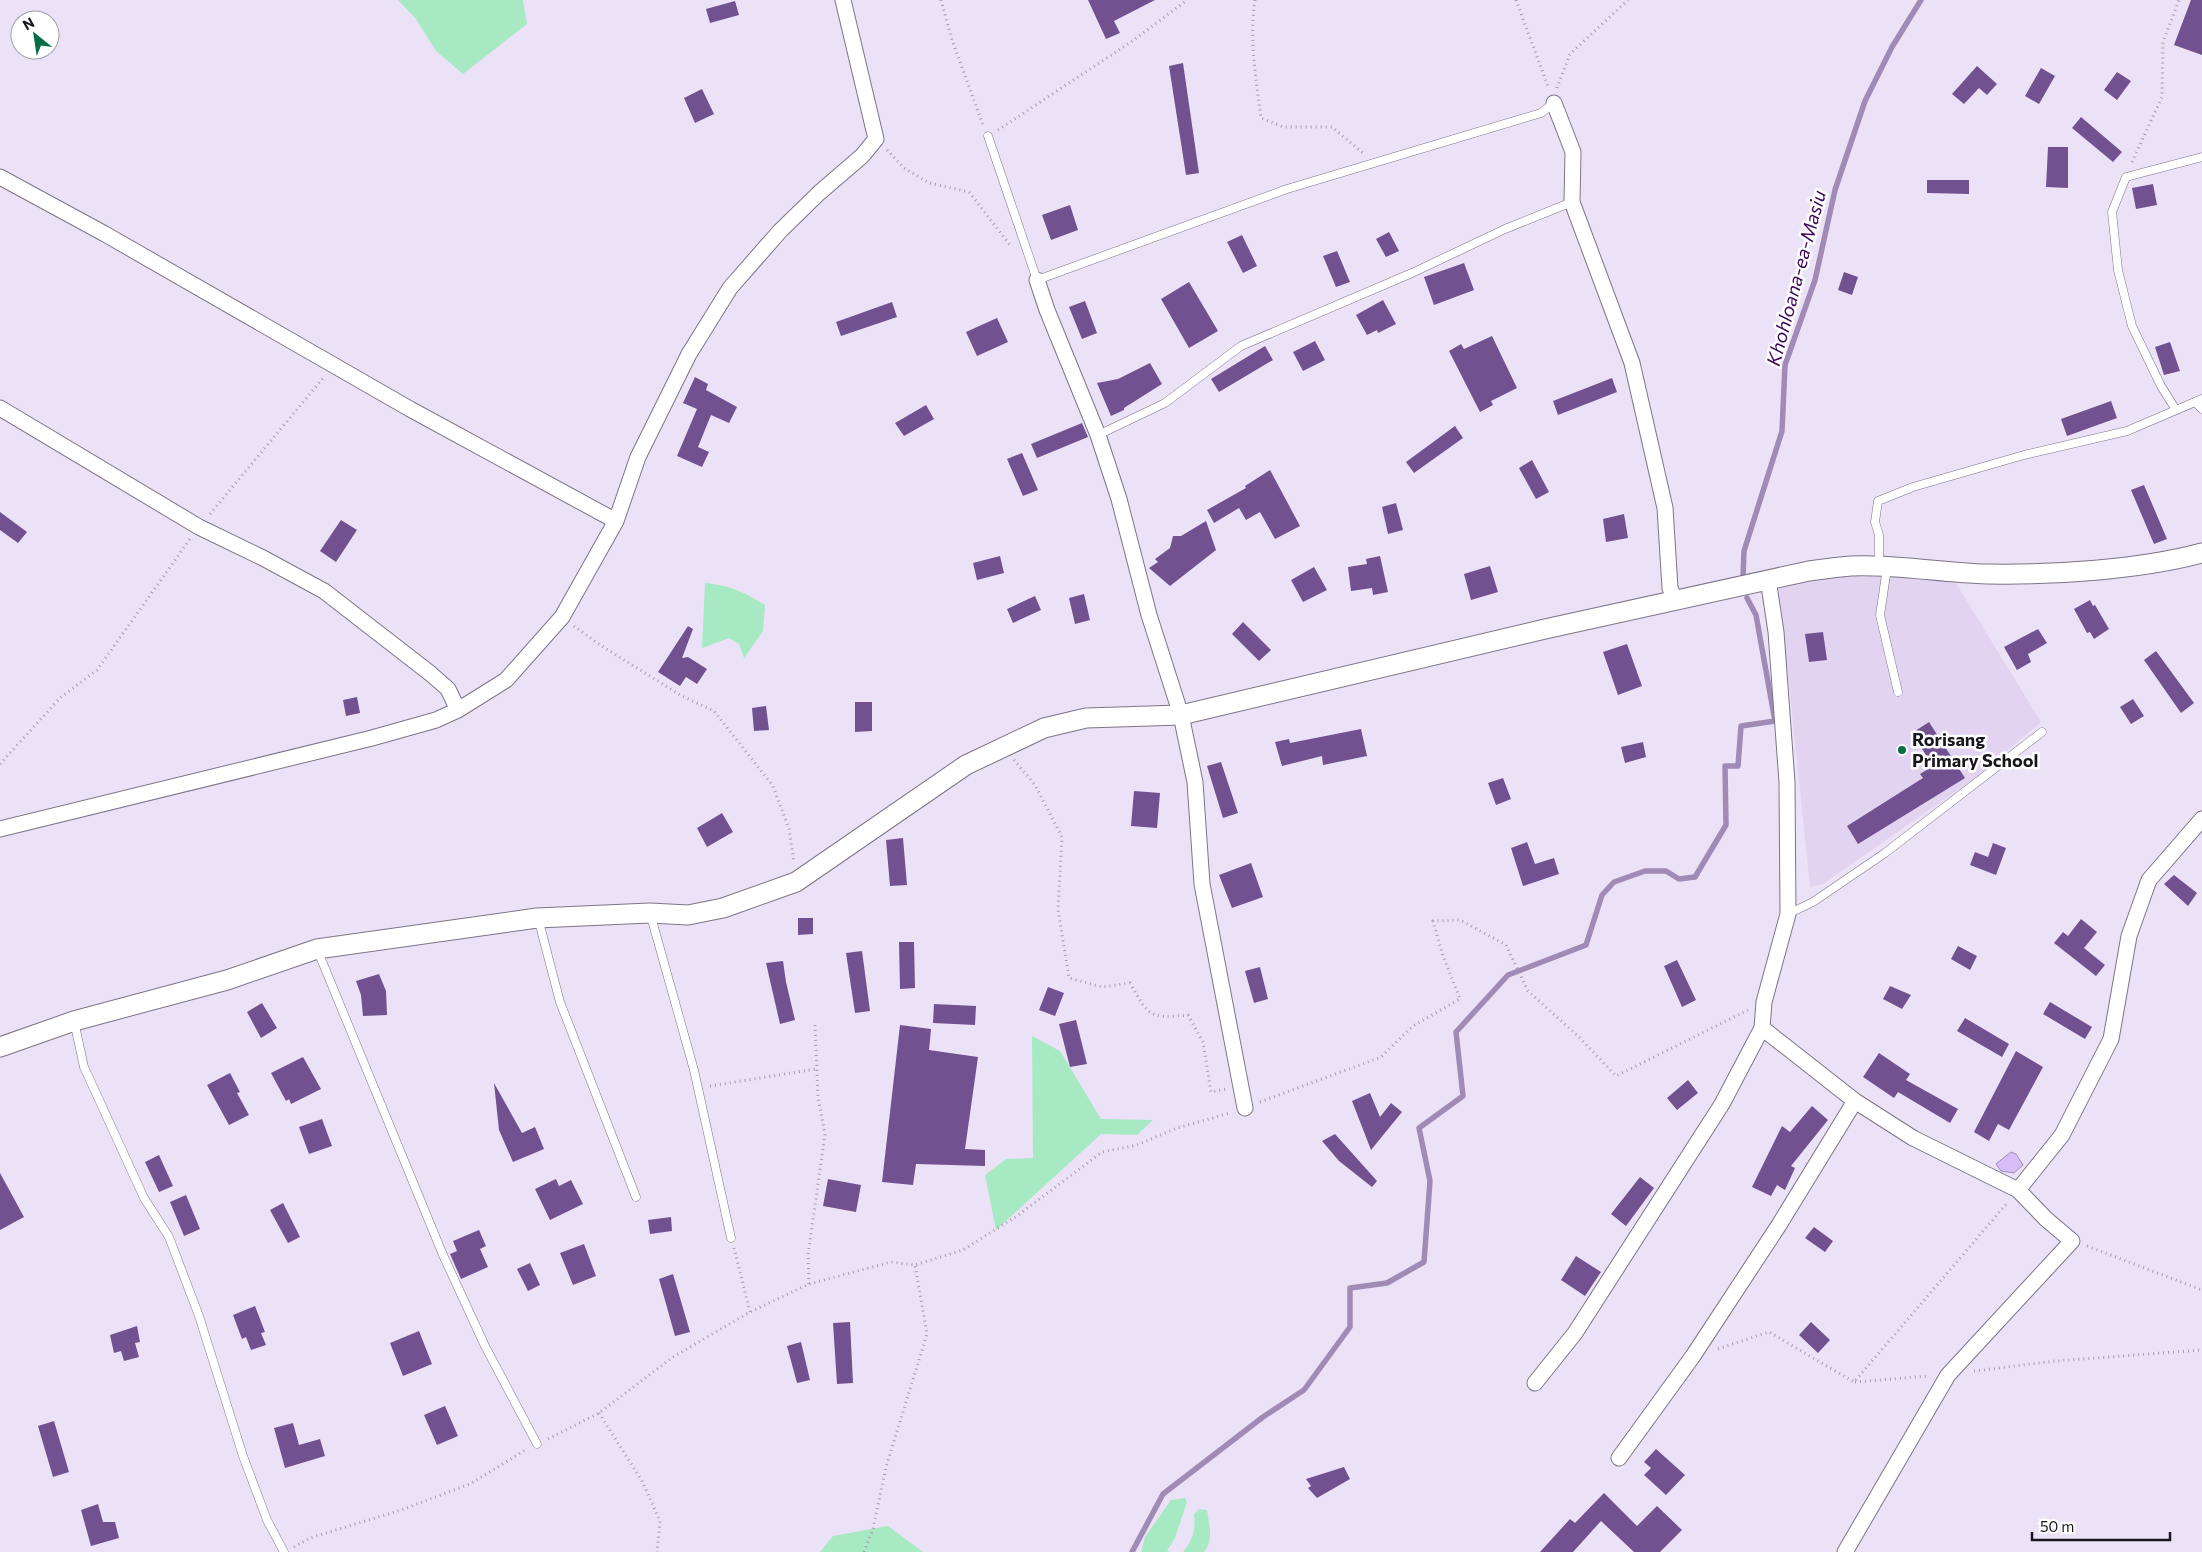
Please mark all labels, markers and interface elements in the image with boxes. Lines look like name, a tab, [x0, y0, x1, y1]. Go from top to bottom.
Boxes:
north arrow	[10, 10, 60, 60]
text: N	[19, 13, 37, 33]
water label: Khohloana-ea-Masiu	[1761, 187, 1830, 368]
place label: Rorisang Primary School	[1912, 728, 2038, 771]
marker: Rorisang Primary School	[1896, 744, 1908, 756]
scale bar	[2032, 1510, 2170, 1542]
text: 50 m	[2040, 1517, 2074, 1535]

